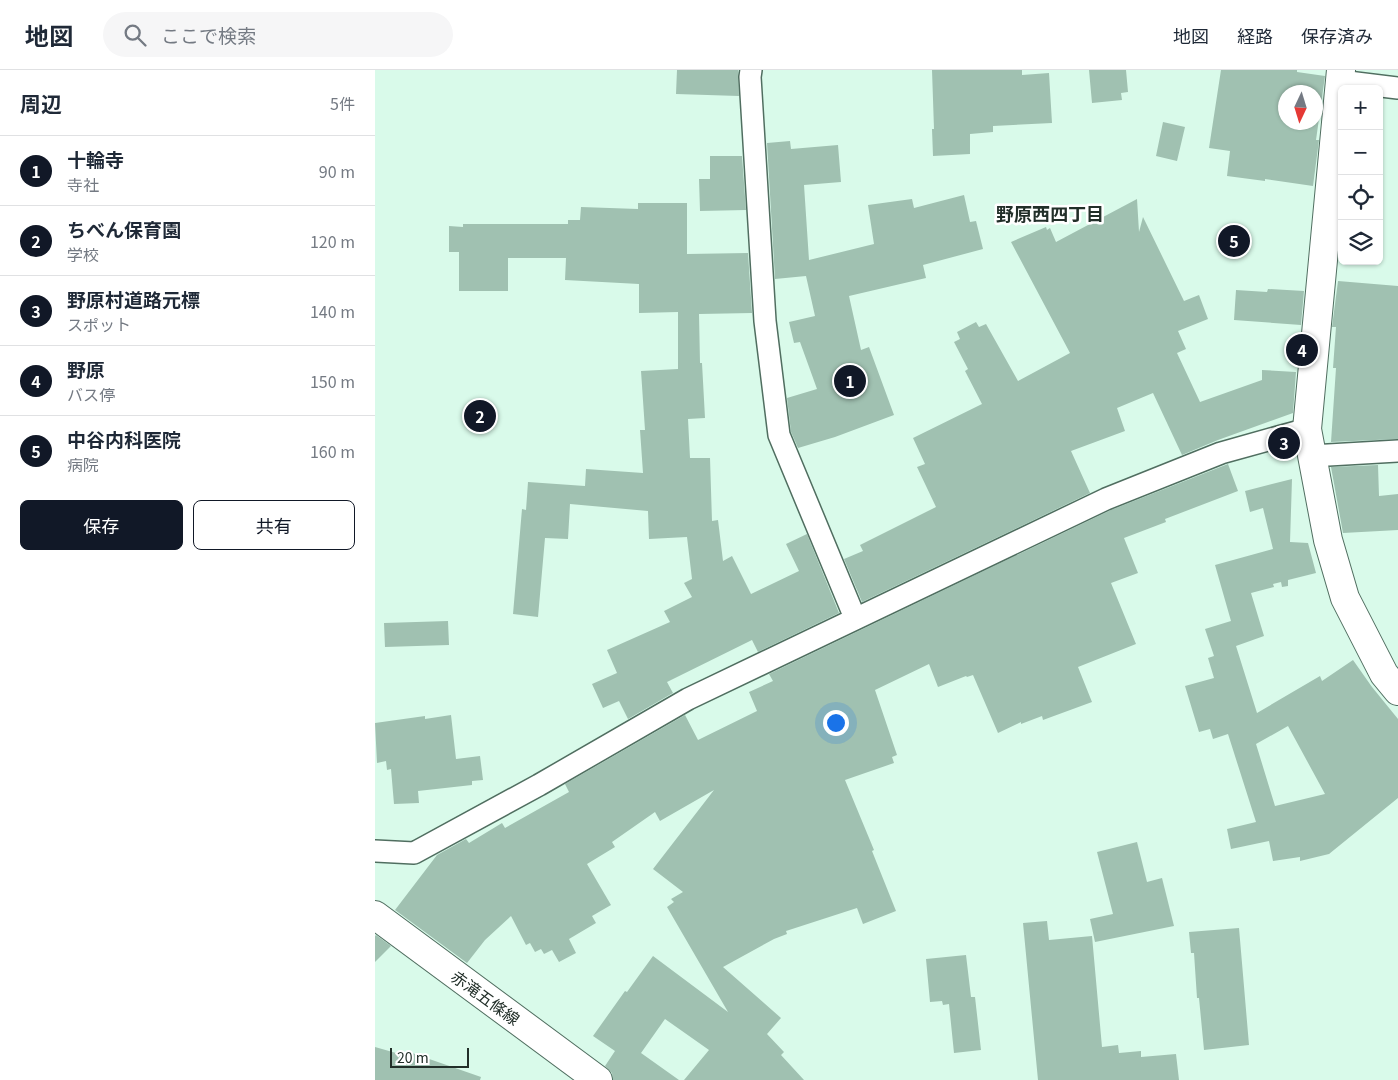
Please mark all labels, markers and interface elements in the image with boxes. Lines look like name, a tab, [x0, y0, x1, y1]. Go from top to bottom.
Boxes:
search box	[103, 12, 453, 57]
text: 地図	[25, 17, 73, 52]
icon: search	[121, 21, 149, 49]
text: ここで検索	[161, 21, 256, 48]
text: 地図	[1173, 22, 1209, 48]
text: 経路	[1237, 22, 1273, 48]
text: 保存済み	[1301, 22, 1373, 48]
north arrow	[1278, 85, 1323, 130]
map controls	[1338, 85, 1383, 265]
button: +	[1338, 85, 1383, 130]
text: 周辺	[20, 88, 62, 118]
text: 5件	[330, 91, 355, 115]
button: −	[1338, 130, 1383, 175]
text: 十輪寺	[67, 145, 124, 172]
text: 1	[31, 159, 41, 183]
text: 90 m	[319, 159, 355, 183]
text: 寺社	[67, 172, 99, 196]
button: locate	[1338, 175, 1383, 220]
district label: 野原西四丁目	[996, 200, 1104, 226]
text: ちべん保育園	[67, 215, 181, 242]
button: layers	[1338, 220, 1383, 265]
pin: 5	[1218, 222, 1250, 260]
text: 2	[31, 229, 41, 253]
text: 120 m	[310, 229, 355, 253]
text: 学校	[67, 242, 99, 266]
text: 野原村道路元標	[67, 285, 200, 312]
text: 3	[31, 299, 41, 323]
text: 140 m	[310, 299, 355, 323]
text: スポット	[67, 312, 131, 336]
pin: 4	[1286, 331, 1318, 369]
text: 野原	[67, 355, 105, 382]
pin: 1	[834, 362, 866, 400]
text: 4	[31, 369, 41, 393]
text: 150 m	[310, 369, 355, 393]
text: バス停	[67, 382, 115, 406]
pin: 2	[464, 397, 496, 435]
pin: 3	[1268, 424, 1300, 462]
text: 中谷内科医院	[67, 425, 181, 452]
text: 5	[31, 439, 41, 463]
text: 160 m	[310, 439, 355, 463]
text: 病院	[67, 452, 99, 476]
button: 保存	[20, 500, 183, 550]
button: 共有	[193, 500, 355, 550]
your location	[823, 710, 849, 736]
street label: 赤滝五條線	[447, 964, 525, 1030]
scale bar	[390, 1045, 469, 1068]
text: 20 m	[397, 1047, 429, 1067]

